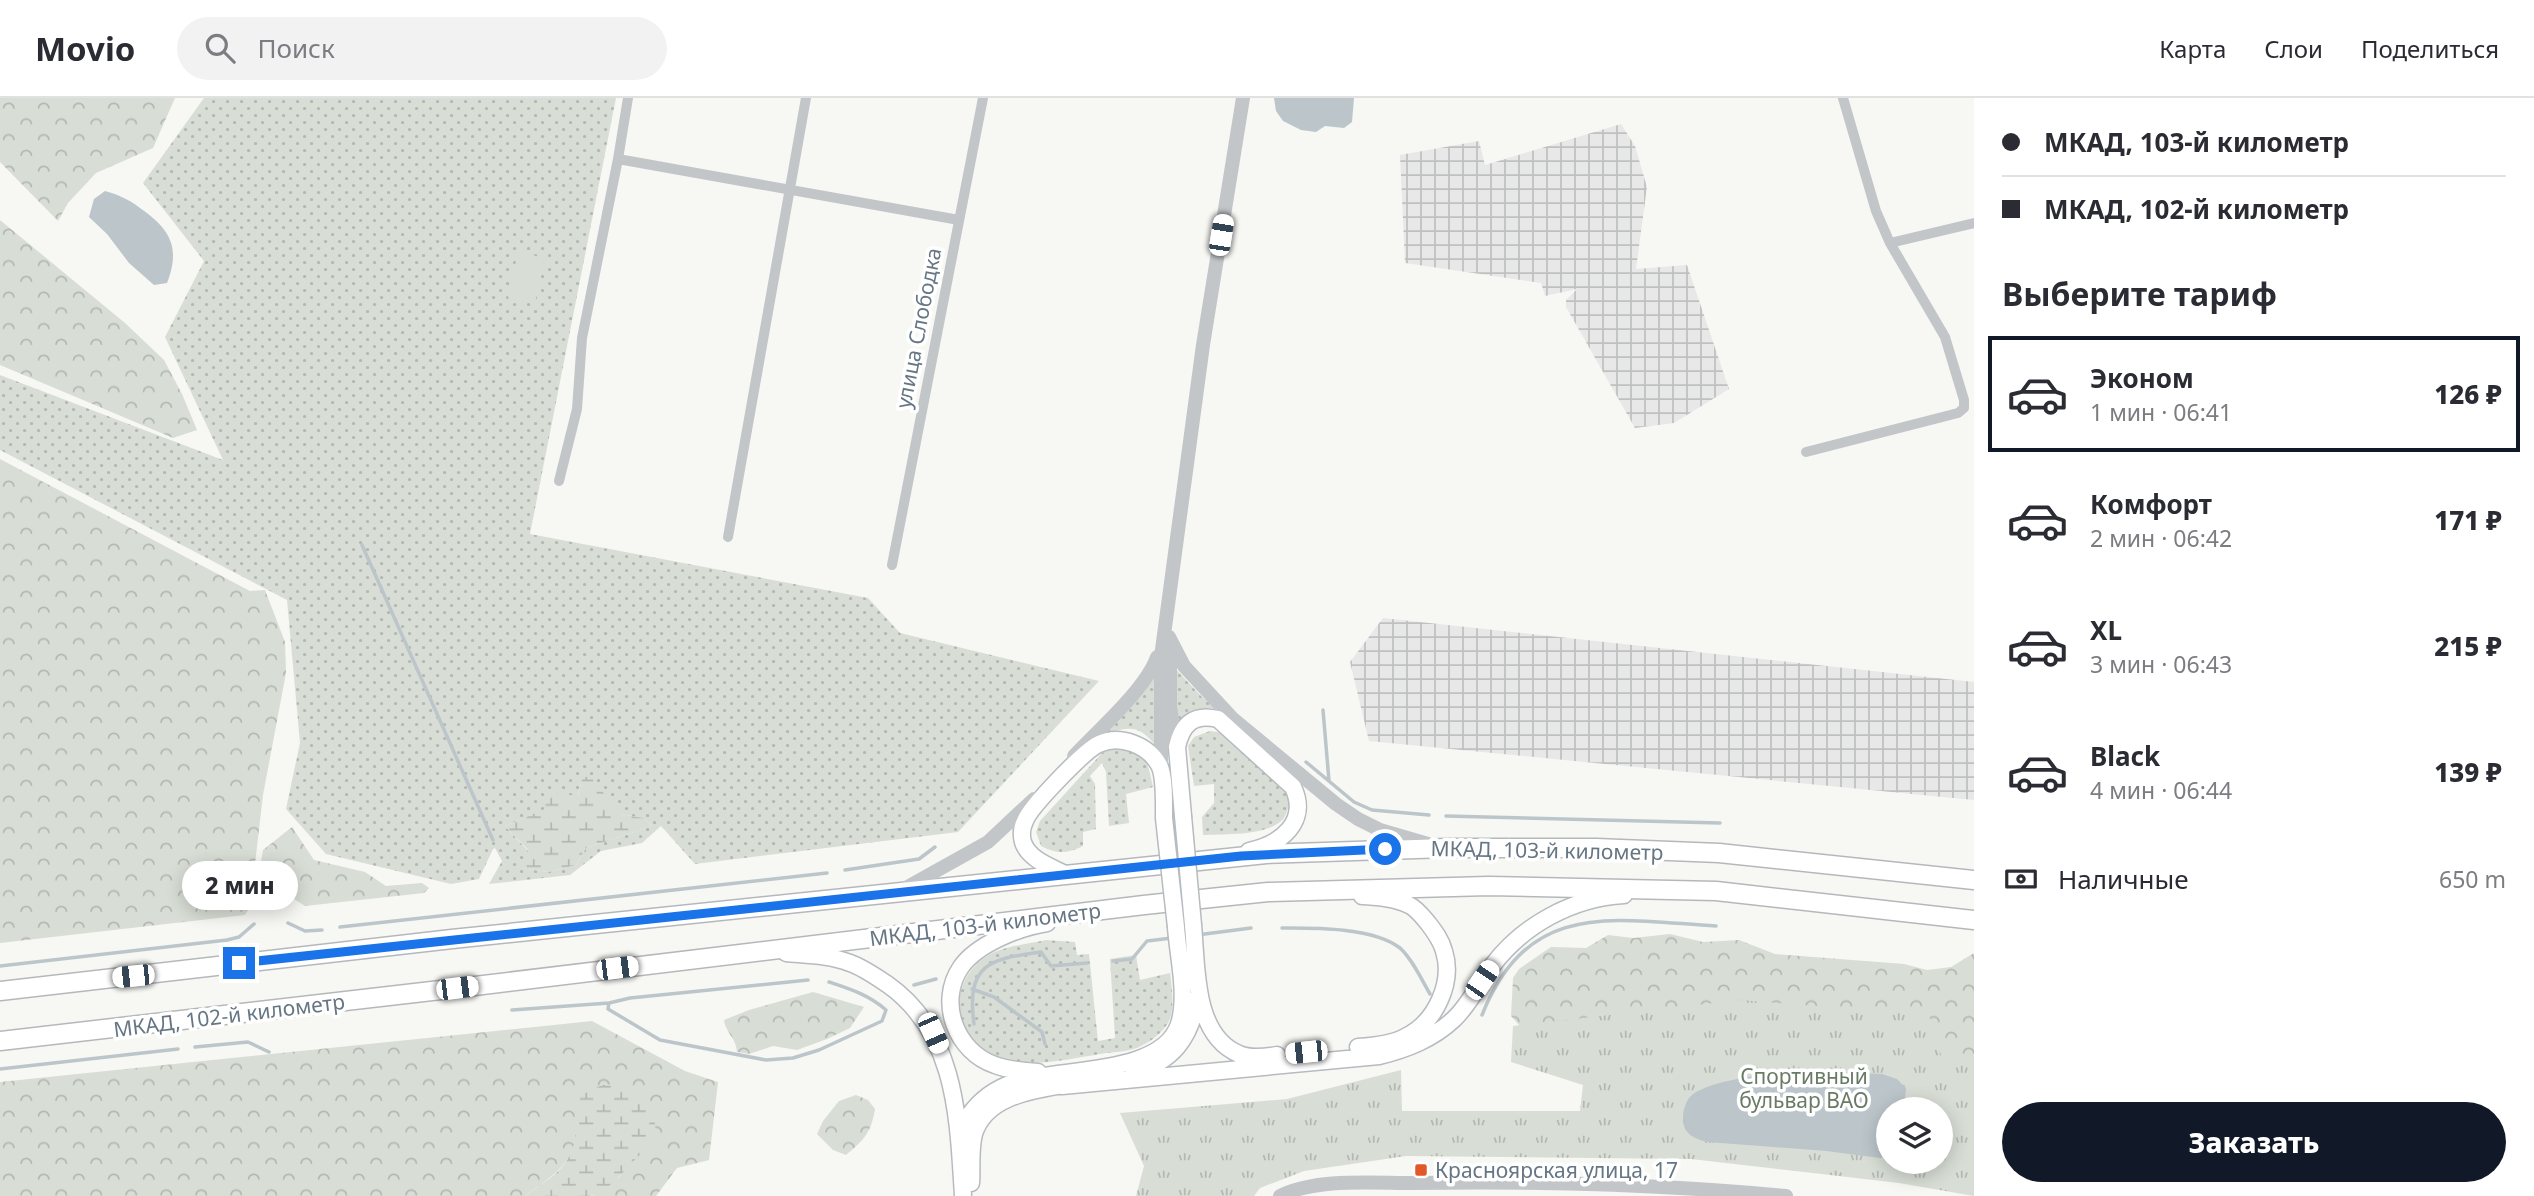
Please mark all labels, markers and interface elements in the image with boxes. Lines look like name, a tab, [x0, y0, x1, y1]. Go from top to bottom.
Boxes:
search box	[177, 17, 667, 80]
text: Movio	[35, 26, 135, 71]
icon: search	[201, 29, 239, 67]
text: Поиск	[257, 30, 335, 66]
text: Карта	[2159, 32, 2226, 65]
text: Слои	[2264, 32, 2323, 65]
text: Поделиться	[2361, 32, 2499, 65]
text: МКАД, 103-й километр	[2044, 124, 2349, 160]
text: МКАД, 102-й километр	[2044, 191, 2349, 227]
car	[1208, 213, 1235, 257]
street label: улица Слободка	[889, 245, 947, 411]
text: Выберите тариф	[2002, 272, 2277, 315]
text: Эконом	[2090, 360, 2194, 396]
icon: car	[2006, 363, 2069, 426]
text: 126 ₽	[2434, 376, 2502, 412]
text: 1 мин · 06:41	[2090, 396, 2232, 428]
text: Комфорт	[2090, 486, 2212, 522]
icon: car	[2006, 489, 2069, 552]
text: 171 ₽	[2434, 502, 2502, 538]
text: 2 мин · 06:42	[2090, 522, 2232, 554]
text: XL	[2090, 612, 2122, 648]
icon: car	[2006, 615, 2069, 678]
text: 215 ₽	[2434, 628, 2502, 664]
text: 3 мин · 06:43	[2090, 648, 2232, 680]
text: Black	[2090, 738, 2160, 774]
icon: car	[2006, 741, 2069, 804]
text: 139 ₽	[2434, 754, 2502, 790]
text: 4 мин · 06:44	[2090, 774, 2232, 806]
route start	[1369, 833, 1401, 865]
street label: МКАД, 103-й километр	[1430, 834, 1664, 866]
icon: cash	[2002, 860, 2040, 898]
text: Наличные	[2058, 861, 2189, 897]
callout: 2 мин	[181, 862, 297, 910]
text: 650 m	[2439, 863, 2506, 895]
text: 2 мин	[205, 869, 275, 901]
street label: МКАД, 103-й километр	[868, 896, 1102, 952]
route end	[223, 947, 255, 979]
car	[595, 955, 640, 981]
car	[1462, 957, 1503, 1003]
car	[112, 963, 155, 989]
car	[435, 975, 480, 1001]
street label: МКАД, 102-й километр	[112, 987, 346, 1043]
car	[915, 1010, 952, 1056]
car	[1285, 1039, 1328, 1065]
park label: Спортивный бульвар ВАО	[1739, 1062, 1869, 1114]
map controls	[1876, 1097, 1953, 1174]
button: layers	[1876, 1097, 1953, 1174]
button: Заказать	[2002, 1102, 2506, 1182]
place label: Красноярская улица, 17	[1435, 1156, 1678, 1184]
marker: Красноярская улица, 17	[1413, 1162, 1429, 1178]

